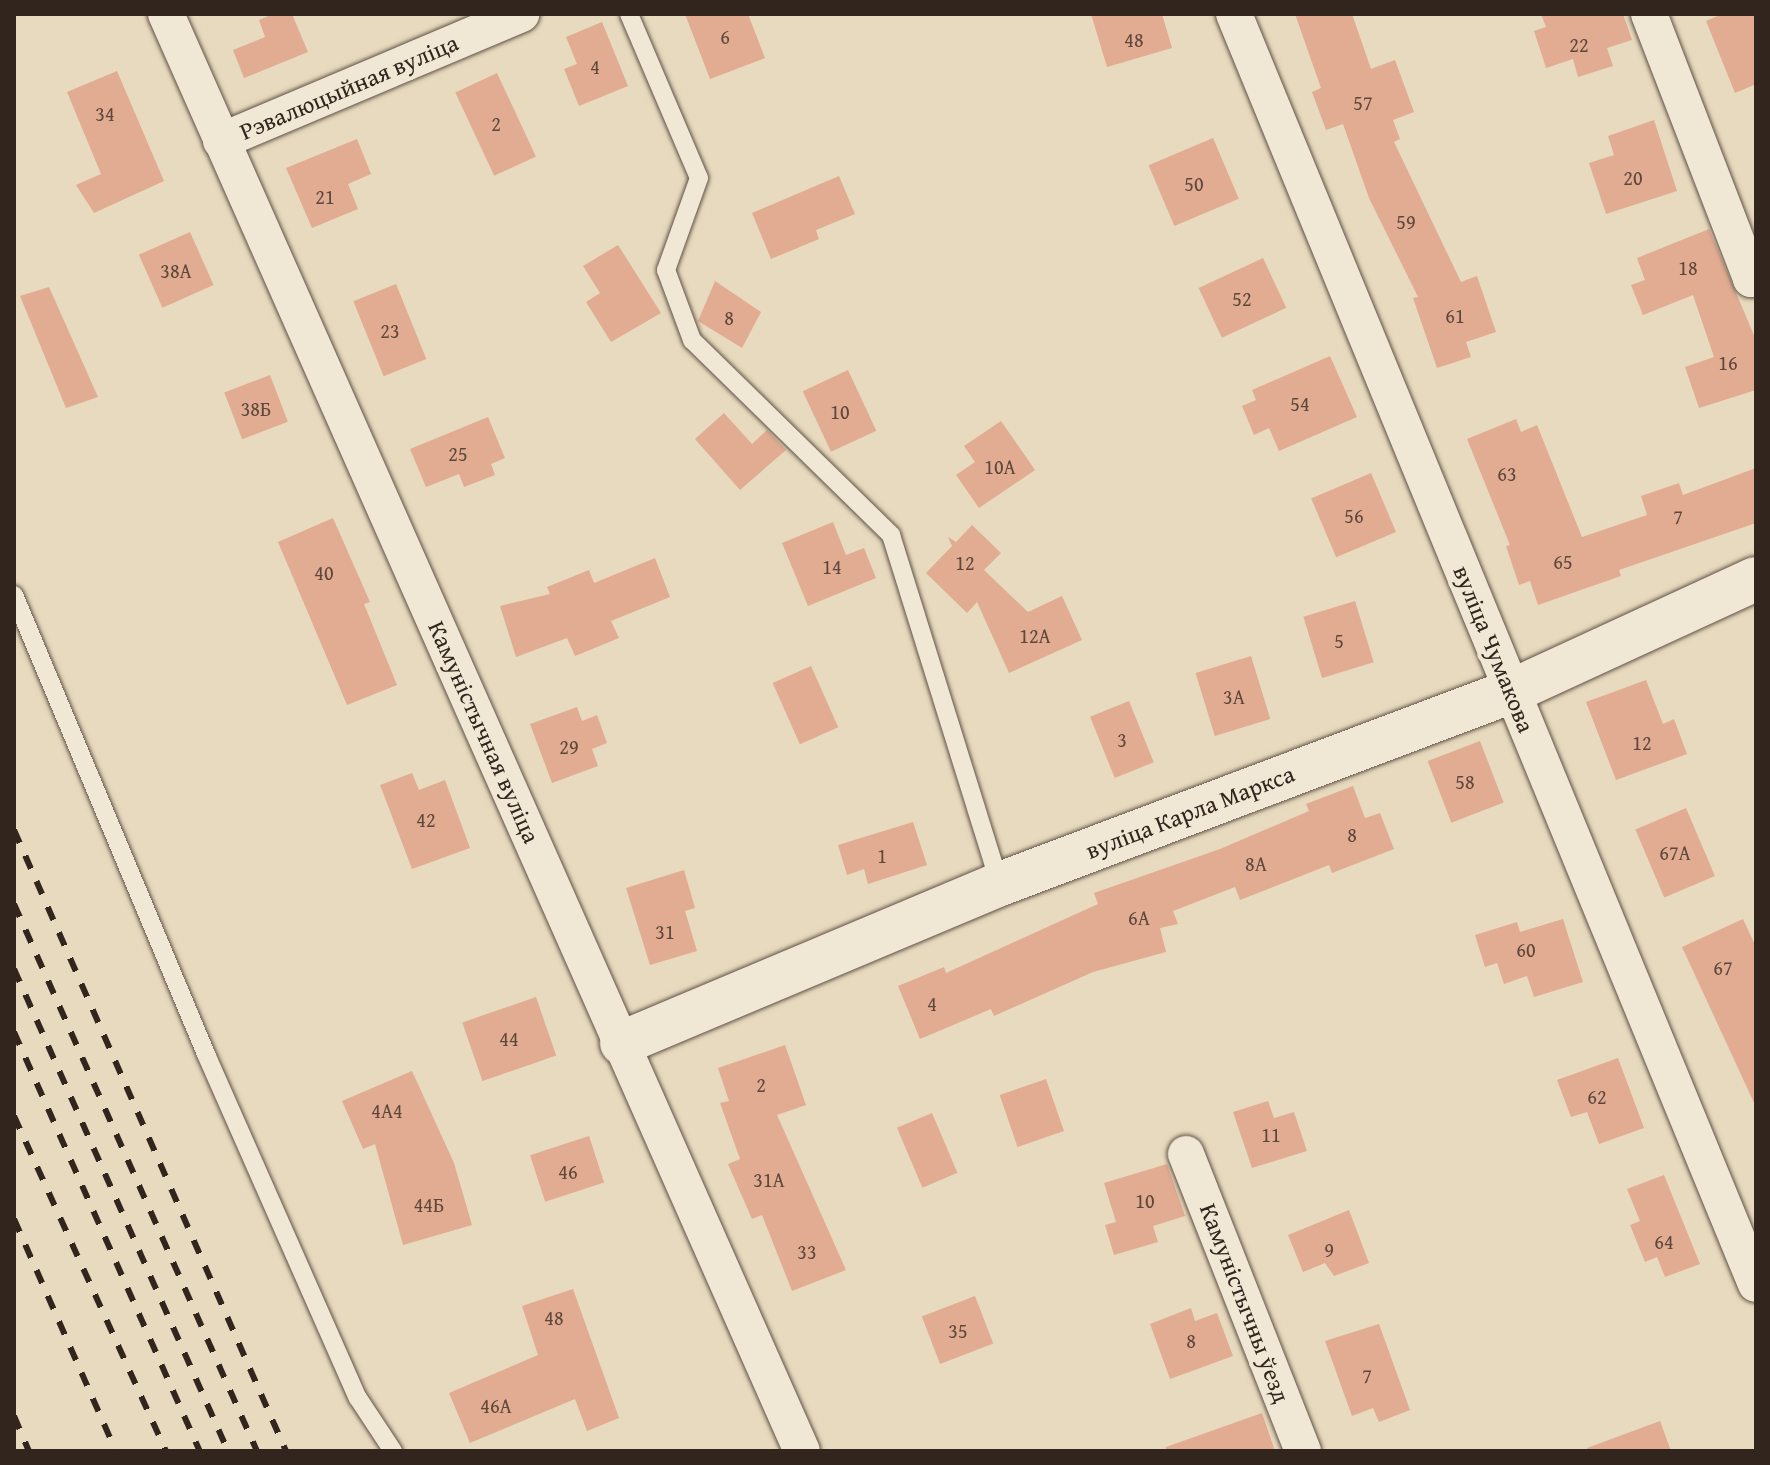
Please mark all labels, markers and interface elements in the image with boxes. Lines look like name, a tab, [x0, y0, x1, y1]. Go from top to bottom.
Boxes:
house number: 6	[720, 24, 730, 48]
house number: 48	[1124, 27, 1144, 51]
street label: Рэвалюцыйная вуліца	[236, 28, 462, 146]
house number: 22	[1569, 32, 1589, 56]
house number: 4	[590, 54, 600, 78]
house number: 57	[1353, 90, 1373, 114]
house number: 34	[95, 101, 115, 125]
house number: 2	[491, 111, 501, 135]
house number: 20	[1623, 165, 1643, 189]
house number: 50	[1184, 171, 1204, 195]
house number: 21	[315, 184, 335, 208]
house number: 59	[1396, 209, 1416, 233]
house number: 18	[1678, 255, 1698, 279]
house number: 38А	[160, 258, 192, 282]
house number: 52	[1232, 286, 1252, 310]
house number: 61	[1445, 303, 1465, 327]
house number: 8	[724, 305, 734, 329]
house number: 23	[380, 318, 400, 342]
house number: 16	[1718, 350, 1738, 374]
house number: 54	[1290, 391, 1310, 415]
house number: 38Б	[241, 396, 271, 420]
house number: 10	[830, 399, 850, 423]
house number: 25	[448, 441, 468, 465]
house number: 10А	[984, 454, 1016, 478]
house number: 63	[1497, 461, 1517, 485]
house number: 56	[1344, 503, 1364, 527]
house number: 7	[1673, 504, 1683, 528]
house number: 65	[1553, 549, 1573, 573]
house number: 12	[955, 550, 975, 574]
house number: 14	[822, 554, 842, 578]
house number: 40	[314, 560, 334, 584]
street label: вуліца Чумакова	[1447, 561, 1541, 737]
street label: Камуністычная вуліца	[422, 617, 546, 847]
house number: 12А	[1019, 623, 1051, 647]
house number: 5	[1334, 628, 1344, 652]
house number: 3А	[1223, 684, 1245, 708]
house number: 3	[1117, 727, 1127, 751]
house number: 12	[1632, 730, 1652, 754]
house number: 29	[559, 734, 579, 758]
street label: вуліца Карла Маркса	[1082, 759, 1298, 865]
house number: 58	[1455, 769, 1475, 793]
house number: 42	[416, 807, 436, 831]
house number: 8	[1347, 822, 1357, 846]
house number: 67А	[1659, 840, 1691, 864]
house number: 1	[877, 843, 887, 867]
house number: 8А	[1245, 851, 1267, 875]
house number: 6А	[1128, 905, 1150, 929]
house number: 31	[655, 919, 675, 943]
house number: 60	[1516, 937, 1536, 961]
house number: 67	[1713, 955, 1733, 979]
house number: 4	[927, 991, 937, 1015]
house number: 44	[499, 1026, 519, 1050]
house number: 2	[756, 1072, 766, 1096]
house number: 62	[1587, 1084, 1607, 1108]
house number: 4А4	[371, 1098, 403, 1122]
house number: 11	[1261, 1122, 1281, 1146]
house number: 46	[558, 1159, 578, 1183]
house number: 31А	[753, 1167, 785, 1191]
house number: 10	[1135, 1188, 1155, 1212]
house number: 44Б	[414, 1192, 444, 1216]
street label: Камуністычны ўезд	[1194, 1199, 1296, 1407]
house number: 64	[1654, 1229, 1674, 1253]
house number: 9	[1324, 1237, 1334, 1261]
house number: 33	[797, 1239, 817, 1263]
house number: 48	[544, 1305, 564, 1329]
house number: 35	[948, 1318, 968, 1342]
house number: 8	[1186, 1328, 1196, 1352]
house number: 7	[1362, 1363, 1372, 1387]
house number: 46А	[480, 1393, 512, 1417]

